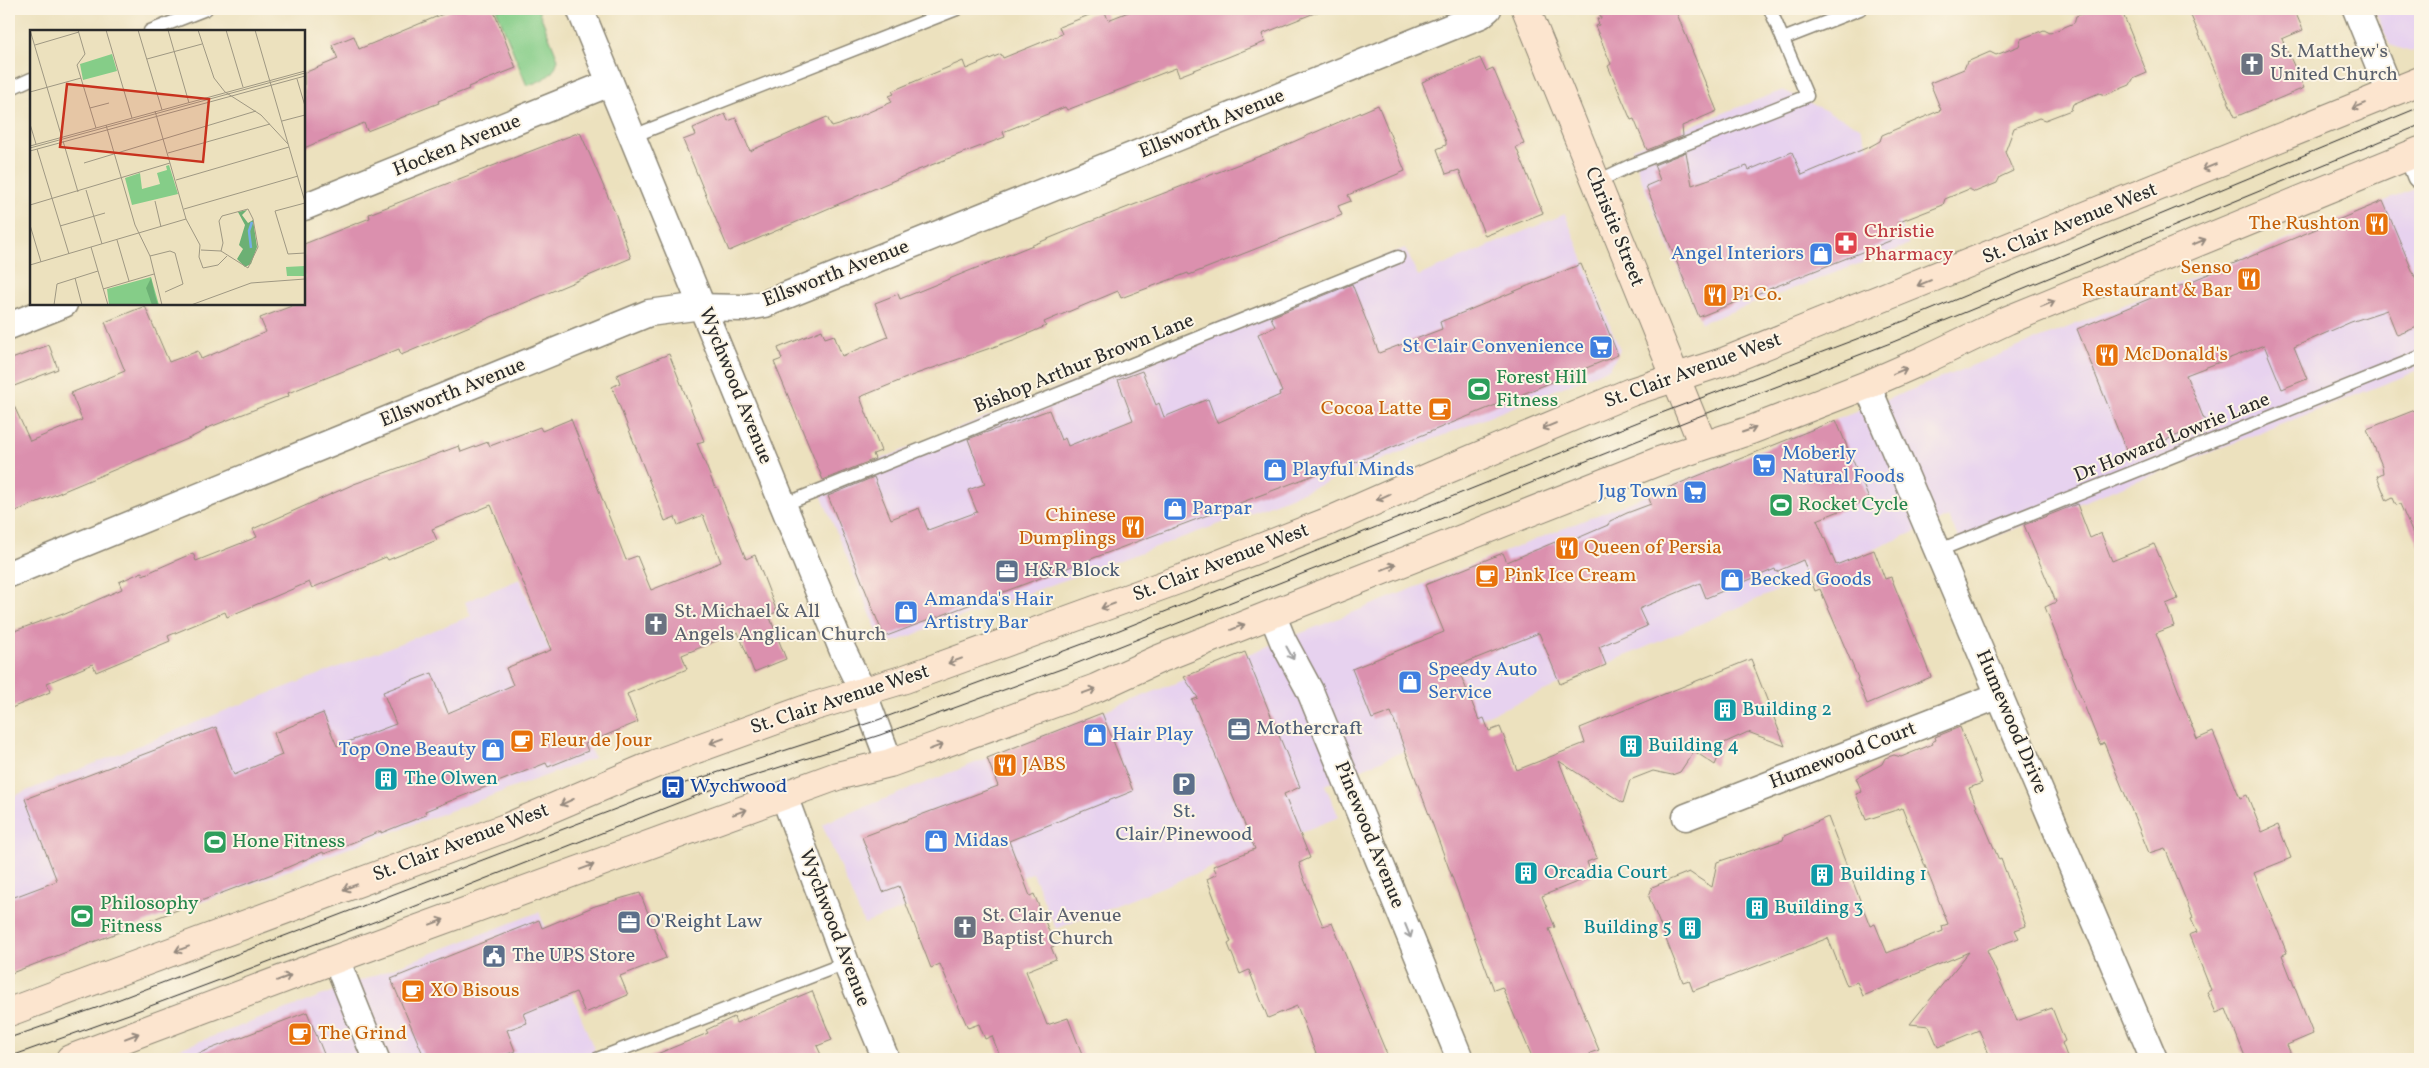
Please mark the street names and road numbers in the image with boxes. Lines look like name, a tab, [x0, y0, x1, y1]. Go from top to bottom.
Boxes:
street label: Ellsworth Avenue	[1135, 82, 1289, 166]
street label: Hocken Avenue	[389, 108, 525, 184]
street label: Christie Street	[1577, 163, 1651, 291]
street label: St. Clair Avenue West	[1978, 176, 2162, 272]
street label: Ellsworth Avenue	[759, 233, 913, 315]
street label: Wychwood Avenue	[691, 303, 779, 469]
street label: Bishop Arthur Brown Lane	[970, 307, 1198, 421]
street label: St. Clair Avenue West	[1601, 326, 1785, 416]
street label: Ellsworth Avenue	[376, 351, 530, 435]
street label: Dr Howard Lowrie Lane	[2070, 386, 2274, 490]
street label: St. Clair Avenue West	[1129, 517, 1313, 609]
street label: Humewood Drive	[1968, 646, 2054, 798]
street label: St. Clair Avenue West	[747, 658, 933, 742]
street label: Humewood Court	[1765, 715, 1921, 797]
street label: Pinewood Avenue	[1327, 757, 1411, 913]
street label: St. Clair Avenue West	[369, 797, 553, 889]
street label: Wychwood Avenue	[791, 845, 877, 1011]

